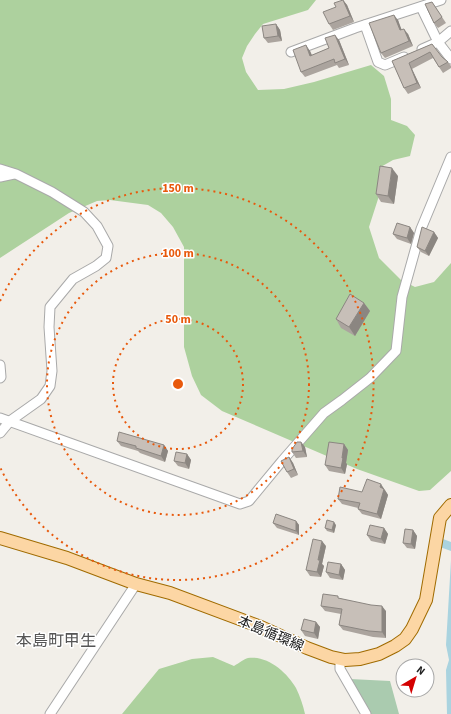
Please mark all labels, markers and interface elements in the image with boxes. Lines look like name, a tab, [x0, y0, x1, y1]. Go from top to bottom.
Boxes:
text: 150 m	[162, 180, 194, 197]
text: 100 m	[162, 245, 194, 262]
text: 50 m	[165, 311, 191, 328]
centre of rings	[171, 377, 185, 391]
street label: 本島循環線	[234, 611, 307, 657]
district label: 本島町甲生	[16, 630, 96, 652]
north arrow	[395, 658, 435, 698]
text: N	[413, 662, 428, 679]

